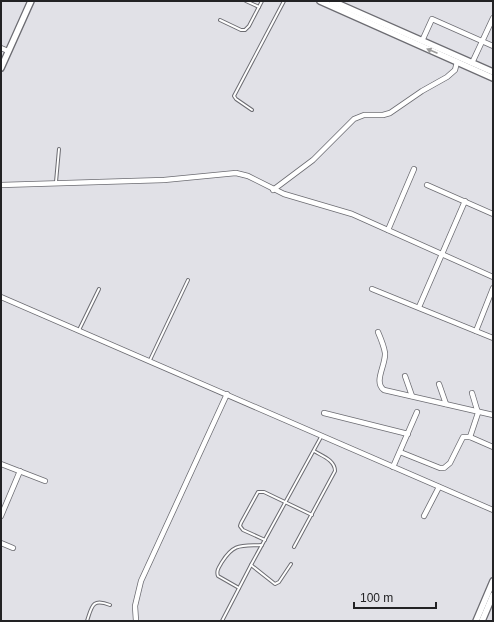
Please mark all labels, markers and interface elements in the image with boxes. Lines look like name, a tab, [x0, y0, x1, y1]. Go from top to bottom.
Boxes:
one-way arrow	[425, 48, 437, 54]
scale bar	[354, 584, 436, 610]
text: 100 m	[360, 591, 393, 605]

